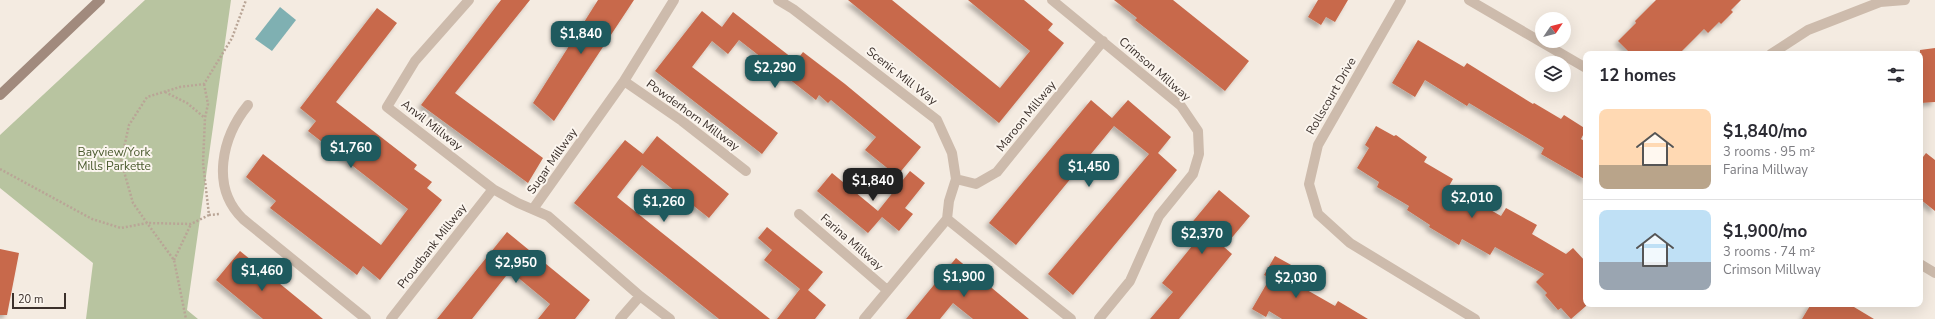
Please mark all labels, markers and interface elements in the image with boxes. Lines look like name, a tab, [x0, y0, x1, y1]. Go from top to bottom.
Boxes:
north arrow	[1535, 12, 1571, 48]
map controls	[1535, 12, 1571, 92]
pin: $1,840	[548, 21, 614, 55]
text: $1,840	[560, 25, 602, 43]
street label: Crimson Millway	[1116, 33, 1195, 105]
street label: Scenic Mill Way	[863, 43, 941, 109]
pin: $2,290	[742, 55, 808, 89]
street label: Rollscourt Drive	[1302, 55, 1360, 137]
button: layers	[1535, 56, 1571, 92]
text: $2,290	[754, 59, 796, 77]
text: 12 homes	[1599, 64, 1676, 87]
icon: filters	[1885, 64, 1907, 86]
street label: Powderhorn Millway	[643, 76, 744, 155]
street label: Maroon Millway	[993, 77, 1060, 155]
street label: Anvil Millway	[398, 96, 467, 154]
text: $1,840/mo	[1723, 120, 1807, 143]
street label: Sugar Millway	[523, 124, 581, 197]
icon: home	[1631, 125, 1679, 173]
pin: $1,760	[318, 135, 384, 169]
text: $1,760	[330, 139, 372, 157]
text: 3 rooms · 95 m²	[1723, 143, 1815, 161]
park label: Bayview/York Mills Parkette	[77, 144, 151, 174]
pin: $1,450	[1056, 154, 1122, 188]
text: $1,450	[1068, 158, 1110, 176]
text: Farina Millway	[1723, 161, 1808, 179]
pin: $1,840	[840, 168, 906, 202]
text: $1,840	[852, 172, 894, 190]
pin: $2,010	[1439, 185, 1505, 219]
pin: $1,260	[631, 189, 697, 223]
text: $2,010	[1451, 189, 1493, 207]
text: $1,260	[643, 193, 685, 211]
street label: Proudbank Millway	[394, 200, 471, 292]
street label: Farina Millway	[817, 210, 887, 274]
text: $1,900/mo	[1723, 220, 1807, 243]
pin: $2,370	[1169, 221, 1235, 255]
text: $2,370	[1181, 225, 1223, 243]
icon: home	[1631, 226, 1679, 274]
text: 3 rooms · 74 m²	[1723, 243, 1815, 261]
pin: $2,950	[483, 250, 549, 284]
text: $2,950	[495, 254, 537, 272]
pin: $1,460	[229, 258, 295, 292]
text: Crimson Millway	[1723, 261, 1821, 279]
text: $1,460	[241, 262, 283, 280]
pin: $1,900	[931, 264, 997, 298]
pin: $2,030	[1263, 265, 1329, 299]
text: $1,900	[943, 268, 985, 286]
text: $2,030	[1275, 269, 1317, 287]
scale bar	[12, 291, 66, 310]
text: 20 m	[18, 292, 43, 307]

